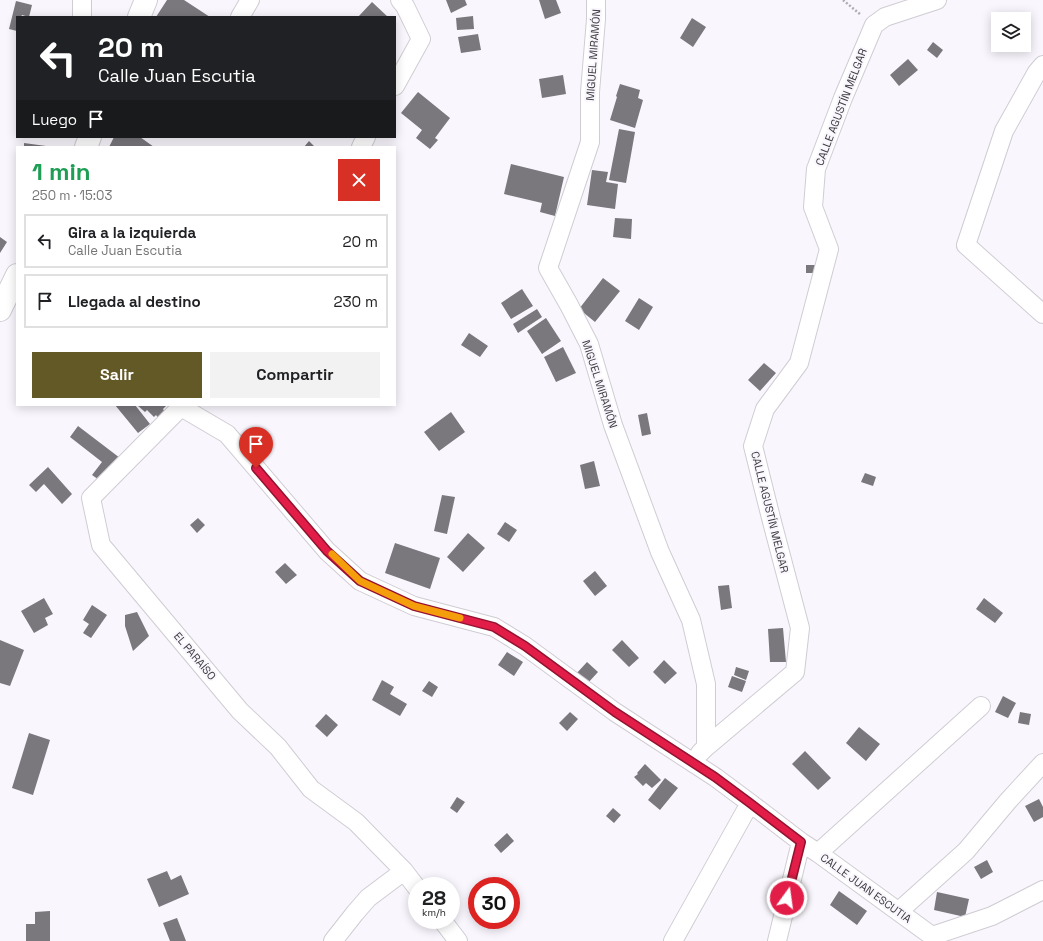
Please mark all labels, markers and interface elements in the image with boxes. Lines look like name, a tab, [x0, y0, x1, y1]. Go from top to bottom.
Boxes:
street label: MIGUEL MIRAMÓN	[582, 9, 603, 101]
map controls	[991, 12, 1031, 52]
button: layers	[991, 12, 1031, 52]
text: 20 m	[98, 29, 164, 65]
icon: left	[32, 32, 84, 84]
street label: CALLE AGUSTÍN MELGAR	[812, 46, 870, 168]
text: Calle Juan Escutia	[98, 64, 256, 87]
icon: arrive	[85, 108, 107, 130]
text: Luego	[32, 110, 77, 129]
text: 1 min	[32, 156, 91, 187]
button: close	[338, 159, 380, 201]
text: 250 m · 15:03	[32, 187, 112, 204]
text: Gira a la izquierda	[68, 223, 196, 242]
icon: left	[34, 230, 56, 252]
text: 20 m	[343, 232, 378, 251]
text: Calle Juan Escutia	[68, 242, 182, 259]
icon: arrive	[34, 290, 56, 312]
text: Llegada al destino	[68, 292, 201, 311]
text: 230 m	[334, 292, 378, 311]
street label: MIGUEL MIRAMÓN	[579, 338, 622, 430]
button: Salir	[32, 352, 202, 398]
button: Compartir	[210, 352, 380, 398]
pin	[239, 427, 273, 468]
icon: arrive	[245, 433, 267, 455]
street label: CALLE AGUSTÍN MELGAR	[748, 450, 792, 574]
street label: EL PARAÍSO	[171, 629, 219, 683]
street label: CALLE JUAN ESCUTIA	[818, 850, 914, 926]
speed limit sign: 30	[468, 877, 520, 929]
position arrow	[766, 877, 808, 919]
text: 28	[422, 885, 446, 911]
text: km/h	[422, 906, 446, 919]

